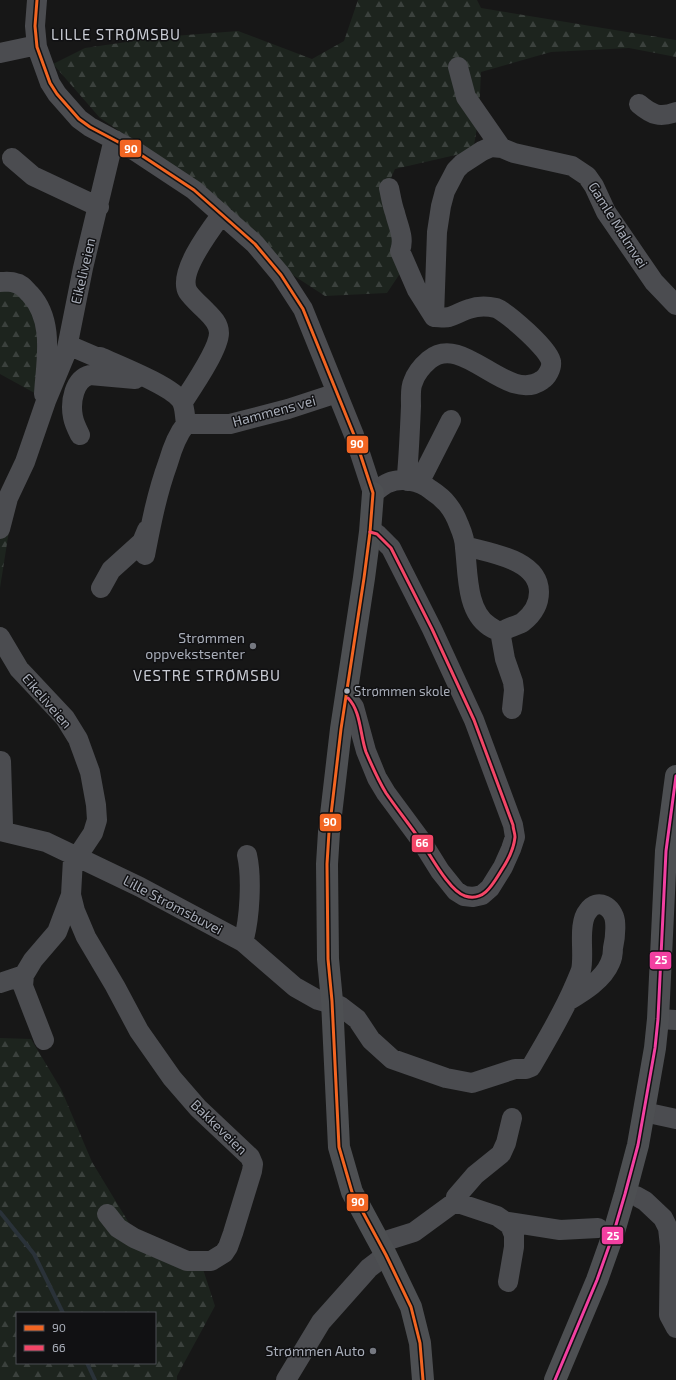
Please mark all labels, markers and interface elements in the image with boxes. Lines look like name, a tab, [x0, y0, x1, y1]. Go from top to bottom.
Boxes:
district label: LILLE STRØMSBU	[51, 25, 181, 43]
line badge: 90	[119, 139, 142, 158]
text: 90	[124, 142, 138, 155]
street label: Gamle Malmvei	[585, 179, 652, 271]
street label: Eikeliveien	[67, 236, 98, 306]
street label: Hammens vei	[230, 391, 317, 430]
line badge: 90	[346, 435, 369, 454]
text: 90	[350, 437, 364, 450]
place label: Strømmen oppvekstsenter	[145, 629, 245, 662]
marker: Strømmen oppvekstsenter	[248, 641, 258, 651]
district label: VESTRE STRØMSBU	[133, 666, 281, 684]
street label: Eikeliveien	[19, 670, 76, 732]
place label: Strømmen skole	[354, 683, 450, 699]
marker: Strømmen skole	[342, 686, 352, 696]
line badge: 90	[319, 813, 342, 832]
text: 90	[323, 815, 337, 828]
line badge: 66	[411, 834, 434, 853]
text: 66	[416, 836, 429, 849]
street label: Lille Strømsbuvei	[121, 871, 226, 938]
line badge: 25	[649, 951, 672, 970]
text: 25	[655, 953, 667, 966]
street label: Bakkeveien	[188, 1096, 251, 1158]
line badge: 90	[346, 1193, 369, 1212]
text: 90	[351, 1195, 365, 1208]
line badge: 25	[601, 1226, 624, 1245]
text: 25	[607, 1229, 619, 1242]
legend	[16, 1312, 156, 1364]
text: 90	[52, 1320, 66, 1334]
text: 66	[52, 1340, 66, 1354]
place label: Strømmen Auto	[265, 1342, 365, 1359]
marker: Strømmen Auto	[368, 1346, 378, 1356]

